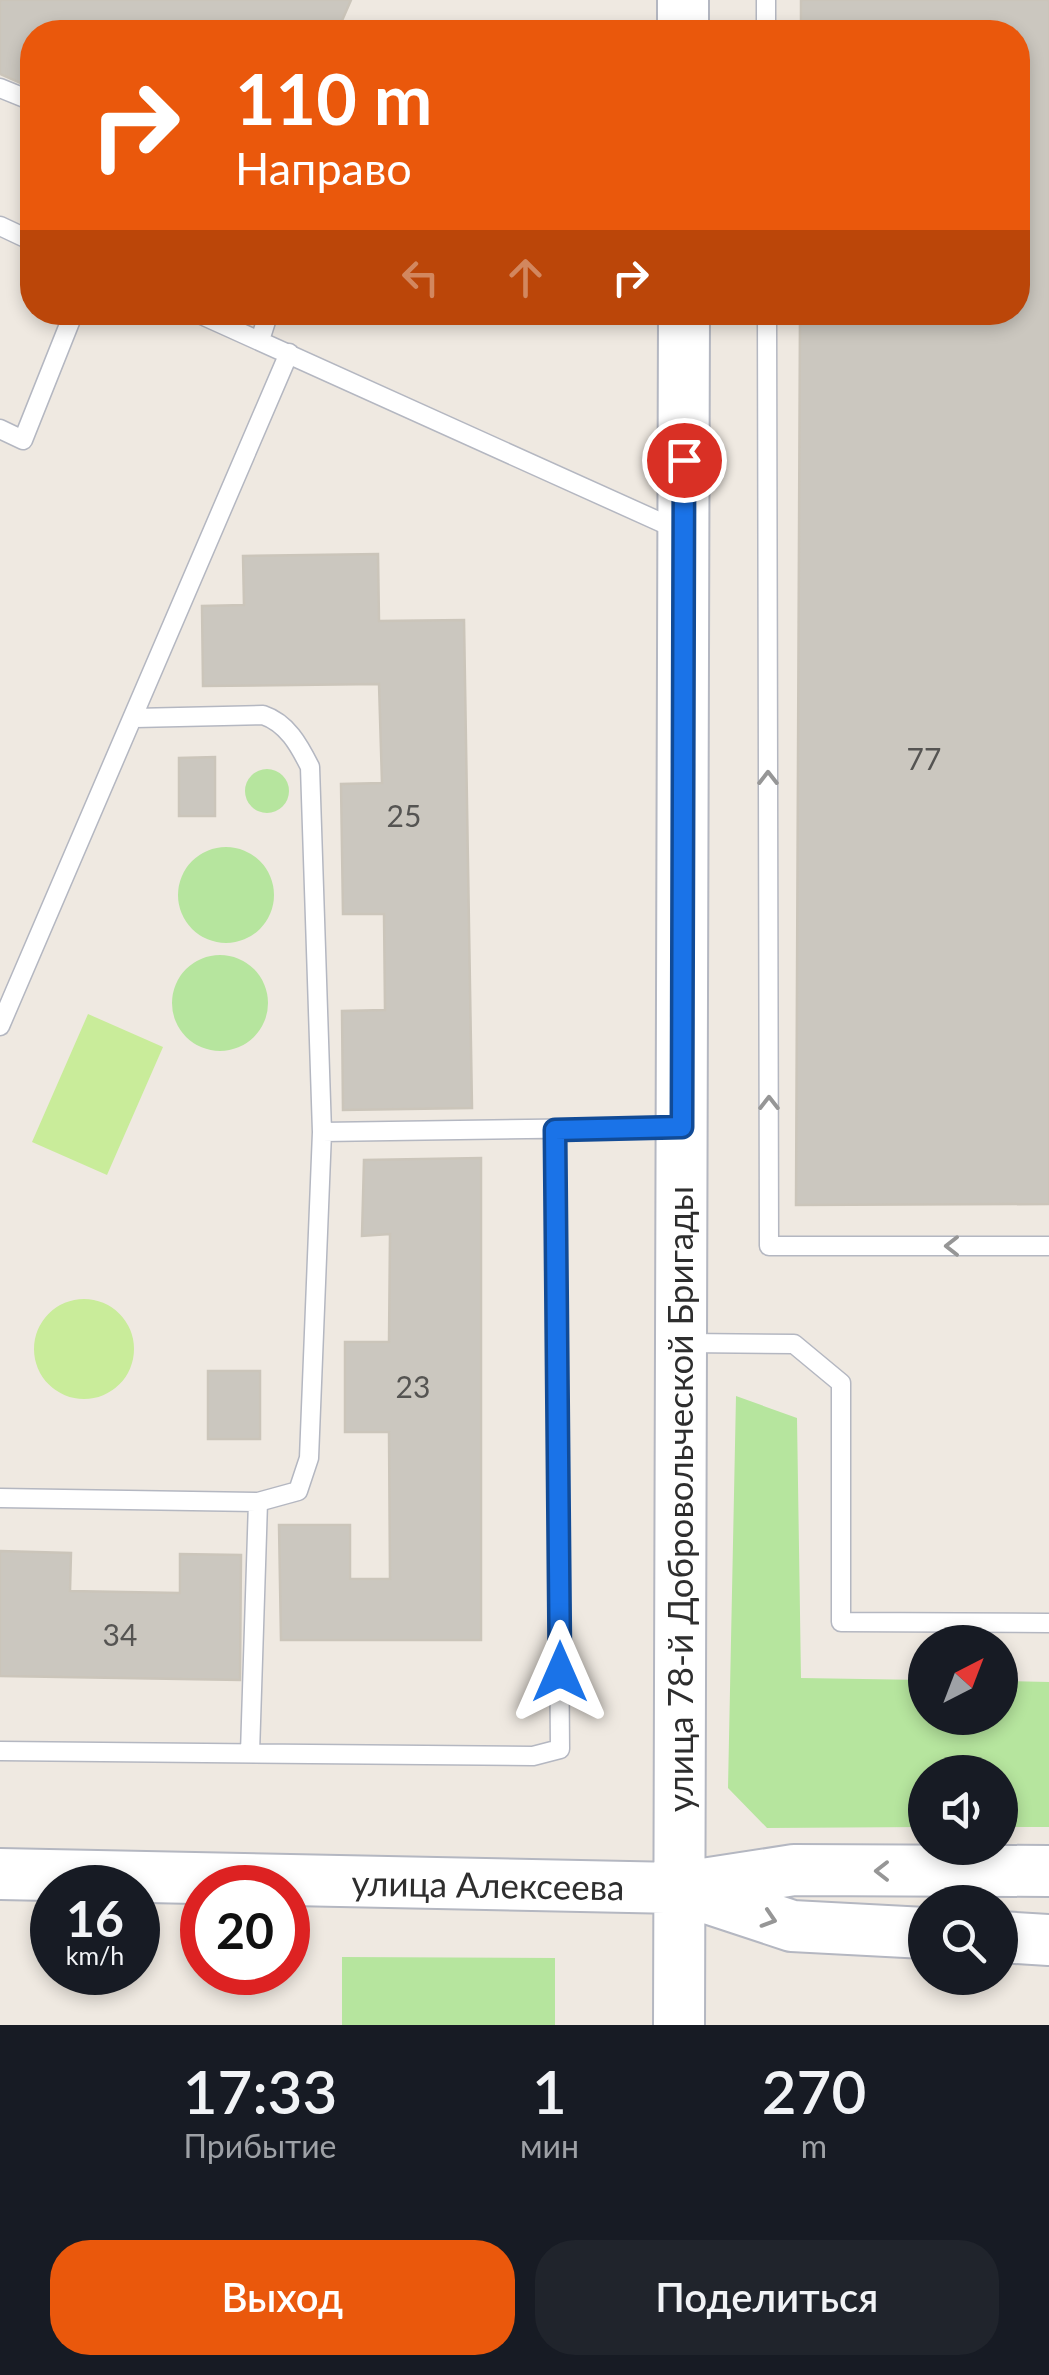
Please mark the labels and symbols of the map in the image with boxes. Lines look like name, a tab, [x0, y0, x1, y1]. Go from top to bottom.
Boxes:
pin	[642, 418, 727, 503]
house number: 77	[907, 740, 941, 776]
one-way arrow	[757, 770, 779, 786]
house number: 25	[387, 797, 421, 833]
one-way arrow	[758, 1095, 780, 1110]
street label: улица 78-й Добровольческой Бригады	[658, 1186, 700, 1812]
one-way arrow	[943, 1235, 958, 1257]
house number: 23	[396, 1368, 430, 1404]
house number: 34	[103, 1616, 137, 1652]
position arrow	[508, 1620, 612, 1724]
north arrow	[908, 1625, 1018, 1735]
one-way arrow	[873, 1860, 888, 1882]
street label: улица Алексеева	[351, 1861, 625, 1907]
speed limit sign: 20	[180, 1865, 310, 1995]
one-way arrow	[760, 1907, 777, 1927]

